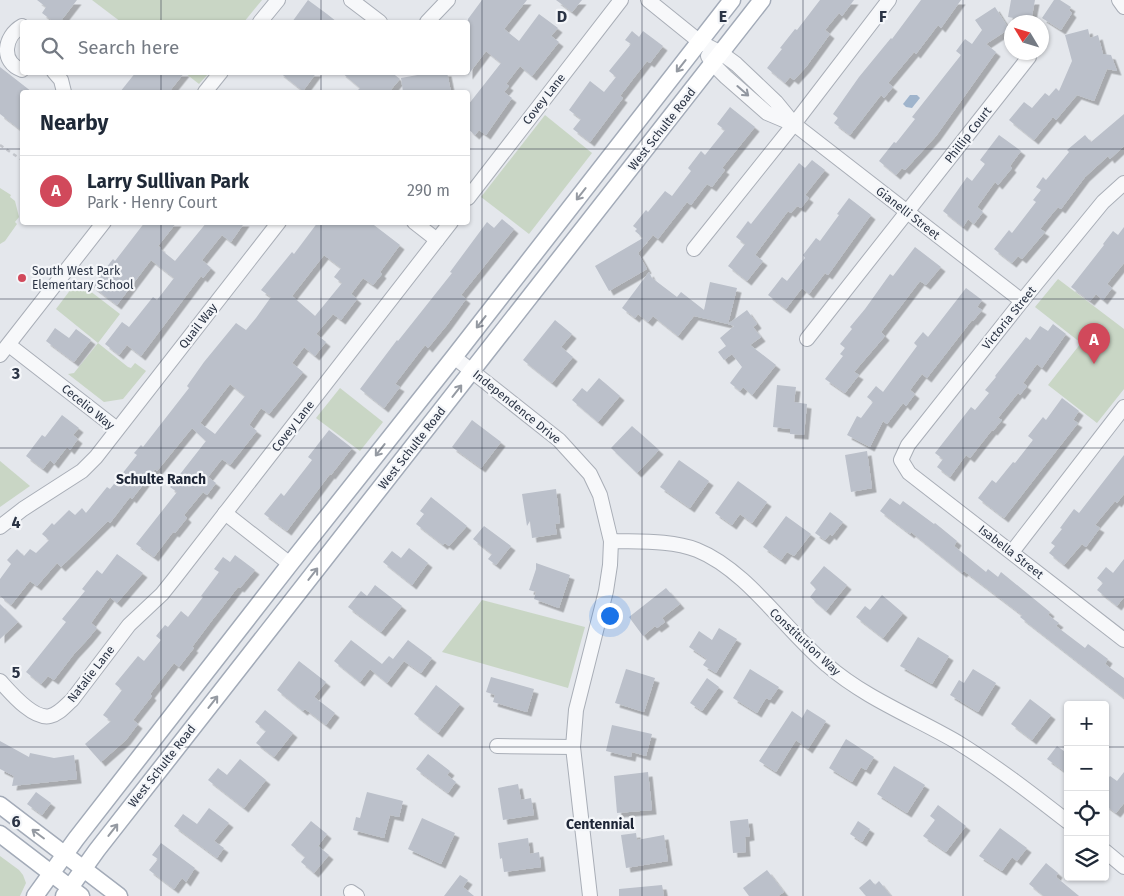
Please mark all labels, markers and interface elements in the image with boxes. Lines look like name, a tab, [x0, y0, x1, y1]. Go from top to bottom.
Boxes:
text: D	[557, 7, 567, 26]
text: E	[719, 7, 727, 26]
text: F	[879, 7, 887, 26]
north arrow	[1004, 15, 1049, 60]
search box	[20, 20, 470, 75]
icon: search	[38, 34, 66, 62]
text: Search here	[78, 36, 179, 59]
one-way arrow	[675, 59, 686, 72]
street label: Covey Lane	[520, 71, 568, 127]
street label: West Schulte Road	[625, 85, 699, 173]
one-way arrow	[736, 86, 749, 97]
street label: Phillip Court	[942, 104, 995, 166]
text: Nearby	[40, 110, 108, 136]
text: Larry Sullivan Park	[87, 170, 249, 193]
text: A	[51, 181, 61, 200]
text: 290 m	[407, 181, 450, 200]
street label: Gianelli Street	[873, 184, 943, 243]
one-way arrow	[576, 187, 586, 201]
text: Park · Henry Court	[87, 193, 217, 212]
place label: South West Park Elementary School	[32, 264, 134, 292]
marker: South West Park Elementary School	[16, 272, 28, 284]
street label: Victoria Street	[979, 283, 1039, 352]
street label: Quail Way	[176, 300, 220, 351]
one-way arrow	[476, 316, 487, 329]
pin: A	[1078, 323, 1110, 364]
text: 3	[11, 364, 20, 383]
street label: Independence Drive	[470, 367, 564, 447]
street label: Cecelio Way	[59, 381, 117, 433]
one-way arrow	[451, 385, 462, 398]
street label: Covey Lane	[269, 398, 317, 454]
street label: West Schulte Road	[375, 404, 449, 492]
one-way arrow	[375, 443, 386, 456]
district label: Schulte Ranch	[116, 471, 206, 488]
text: 4	[11, 513, 21, 532]
street label: Isabella Street	[976, 522, 1047, 582]
one-way arrow	[307, 568, 318, 581]
your location	[597, 603, 623, 629]
street label: Constitution Way	[767, 606, 843, 679]
street label: Natalie Lane	[65, 643, 117, 705]
text: 5	[12, 663, 21, 682]
one-way arrow	[207, 696, 218, 709]
map controls	[1064, 701, 1109, 881]
button: +	[1064, 701, 1109, 746]
street label: West Schulte Road	[125, 722, 199, 810]
button: −	[1064, 746, 1109, 791]
button: locate	[1064, 791, 1109, 836]
text: 6	[11, 812, 21, 831]
district label: Centennial	[566, 816, 635, 833]
one-way arrow	[107, 824, 118, 837]
one-way arrow	[32, 829, 45, 840]
button: layers	[1064, 836, 1109, 881]

